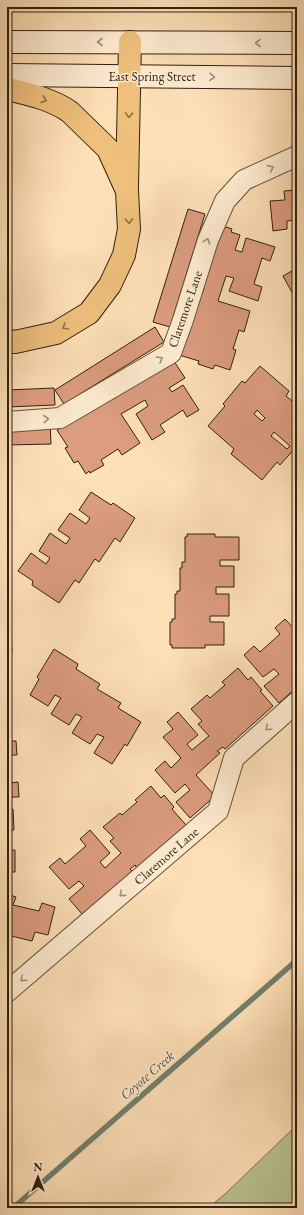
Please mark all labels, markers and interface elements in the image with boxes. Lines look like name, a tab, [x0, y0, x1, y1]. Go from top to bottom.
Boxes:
one-way arrow	[97, 38, 103, 46]
one-way arrow	[255, 39, 261, 47]
street label: East Spring Street	[108, 68, 196, 85]
one-way arrow	[209, 73, 215, 81]
one-way arrow	[41, 95, 48, 104]
one-way arrow	[125, 112, 134, 118]
one-way arrow	[266, 165, 274, 173]
one-way arrow	[124, 218, 133, 224]
one-way arrow	[203, 238, 211, 245]
street label: Claremore Lane	[164, 268, 206, 350]
one-way arrow	[62, 322, 69, 329]
one-way arrow	[156, 356, 163, 363]
one-way arrow	[43, 414, 49, 423]
one-way arrow	[265, 723, 273, 731]
street label: Claremore Lane	[130, 823, 202, 889]
one-way arrow	[119, 889, 126, 896]
one-way arrow	[20, 974, 28, 981]
water label: Coyote Creek	[116, 1046, 178, 1104]
north arrow	[18, 1157, 58, 1197]
text: N	[34, 1160, 43, 1174]

